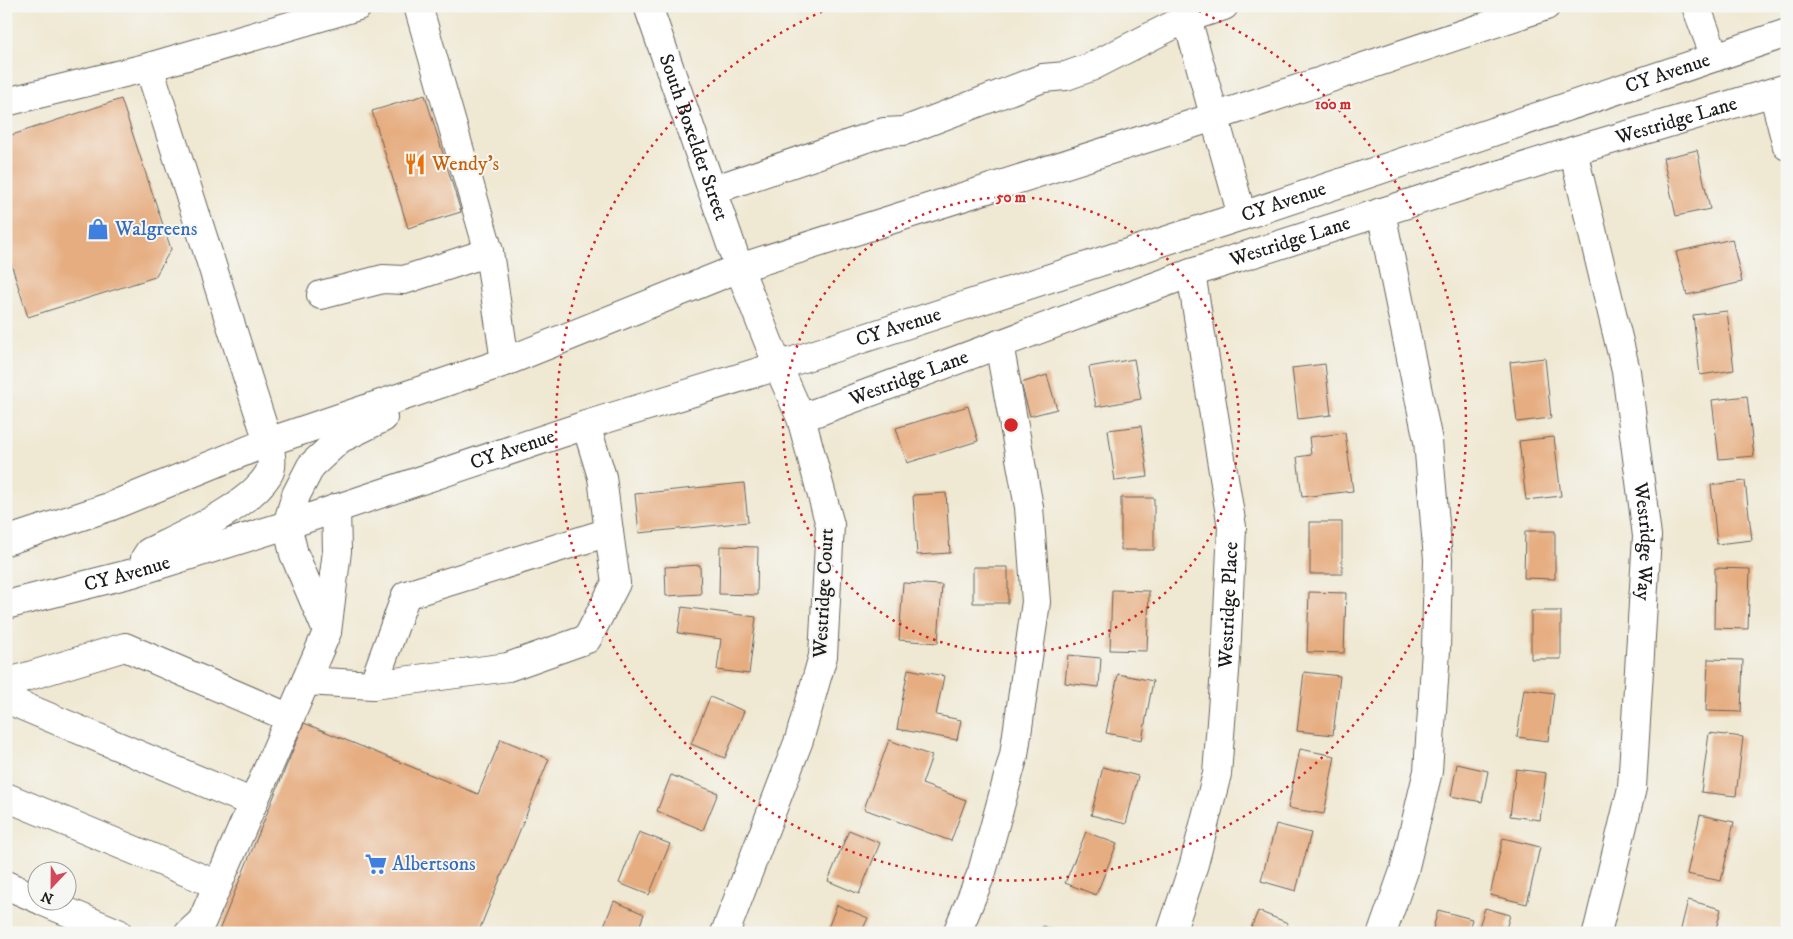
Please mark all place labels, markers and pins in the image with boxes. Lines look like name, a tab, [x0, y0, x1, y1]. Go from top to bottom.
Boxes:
restaurant icon: Wendy's	[402, 151, 428, 177]
place label: Wendy's	[431, 152, 499, 177]
shop icon: Walgreens	[85, 216, 111, 242]
place label: Walgreens	[114, 217, 198, 242]
centre of rings	[1002, 416, 1020, 434]
supermarket icon: Albertsons	[363, 851, 389, 877]
place label: Albertsons	[392, 852, 476, 877]

